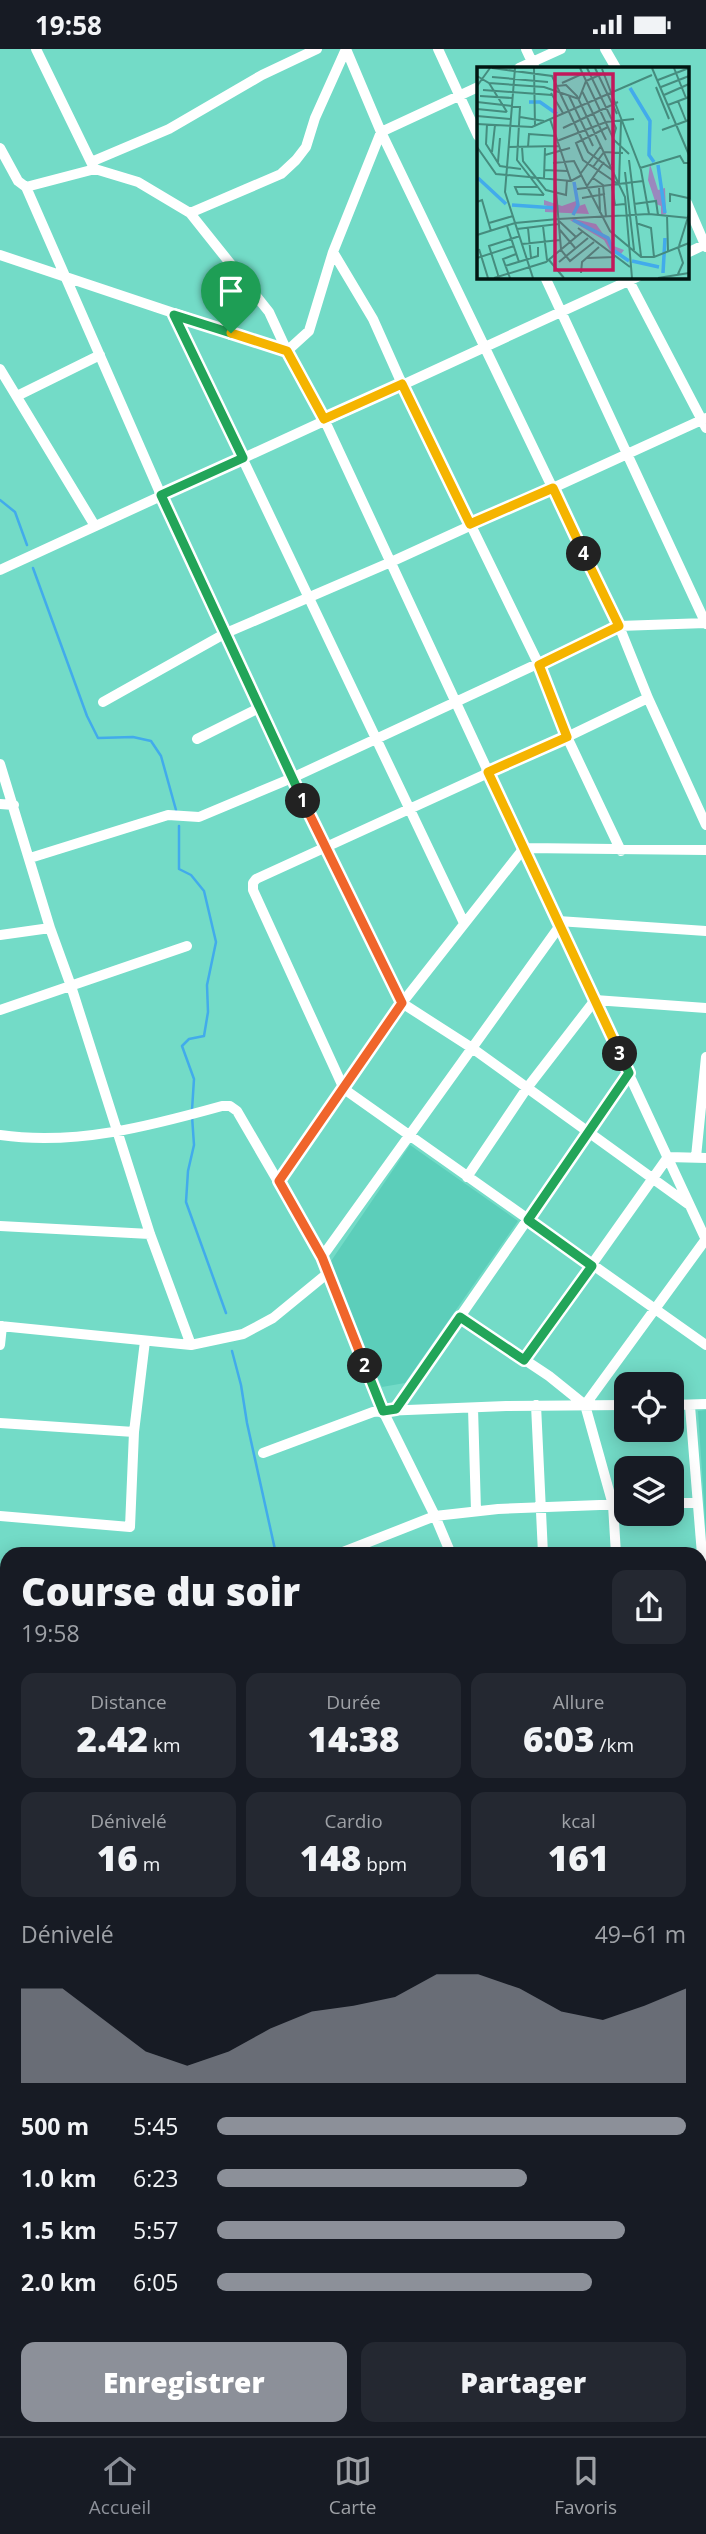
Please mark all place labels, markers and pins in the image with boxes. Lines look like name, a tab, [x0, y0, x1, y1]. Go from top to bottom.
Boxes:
pin	[201, 261, 261, 333]
pin: 4	[566, 537, 602, 571]
pin: 1	[286, 783, 320, 819]
pin: 3	[602, 1037, 638, 1072]
pin: 2	[348, 1349, 382, 1383]

